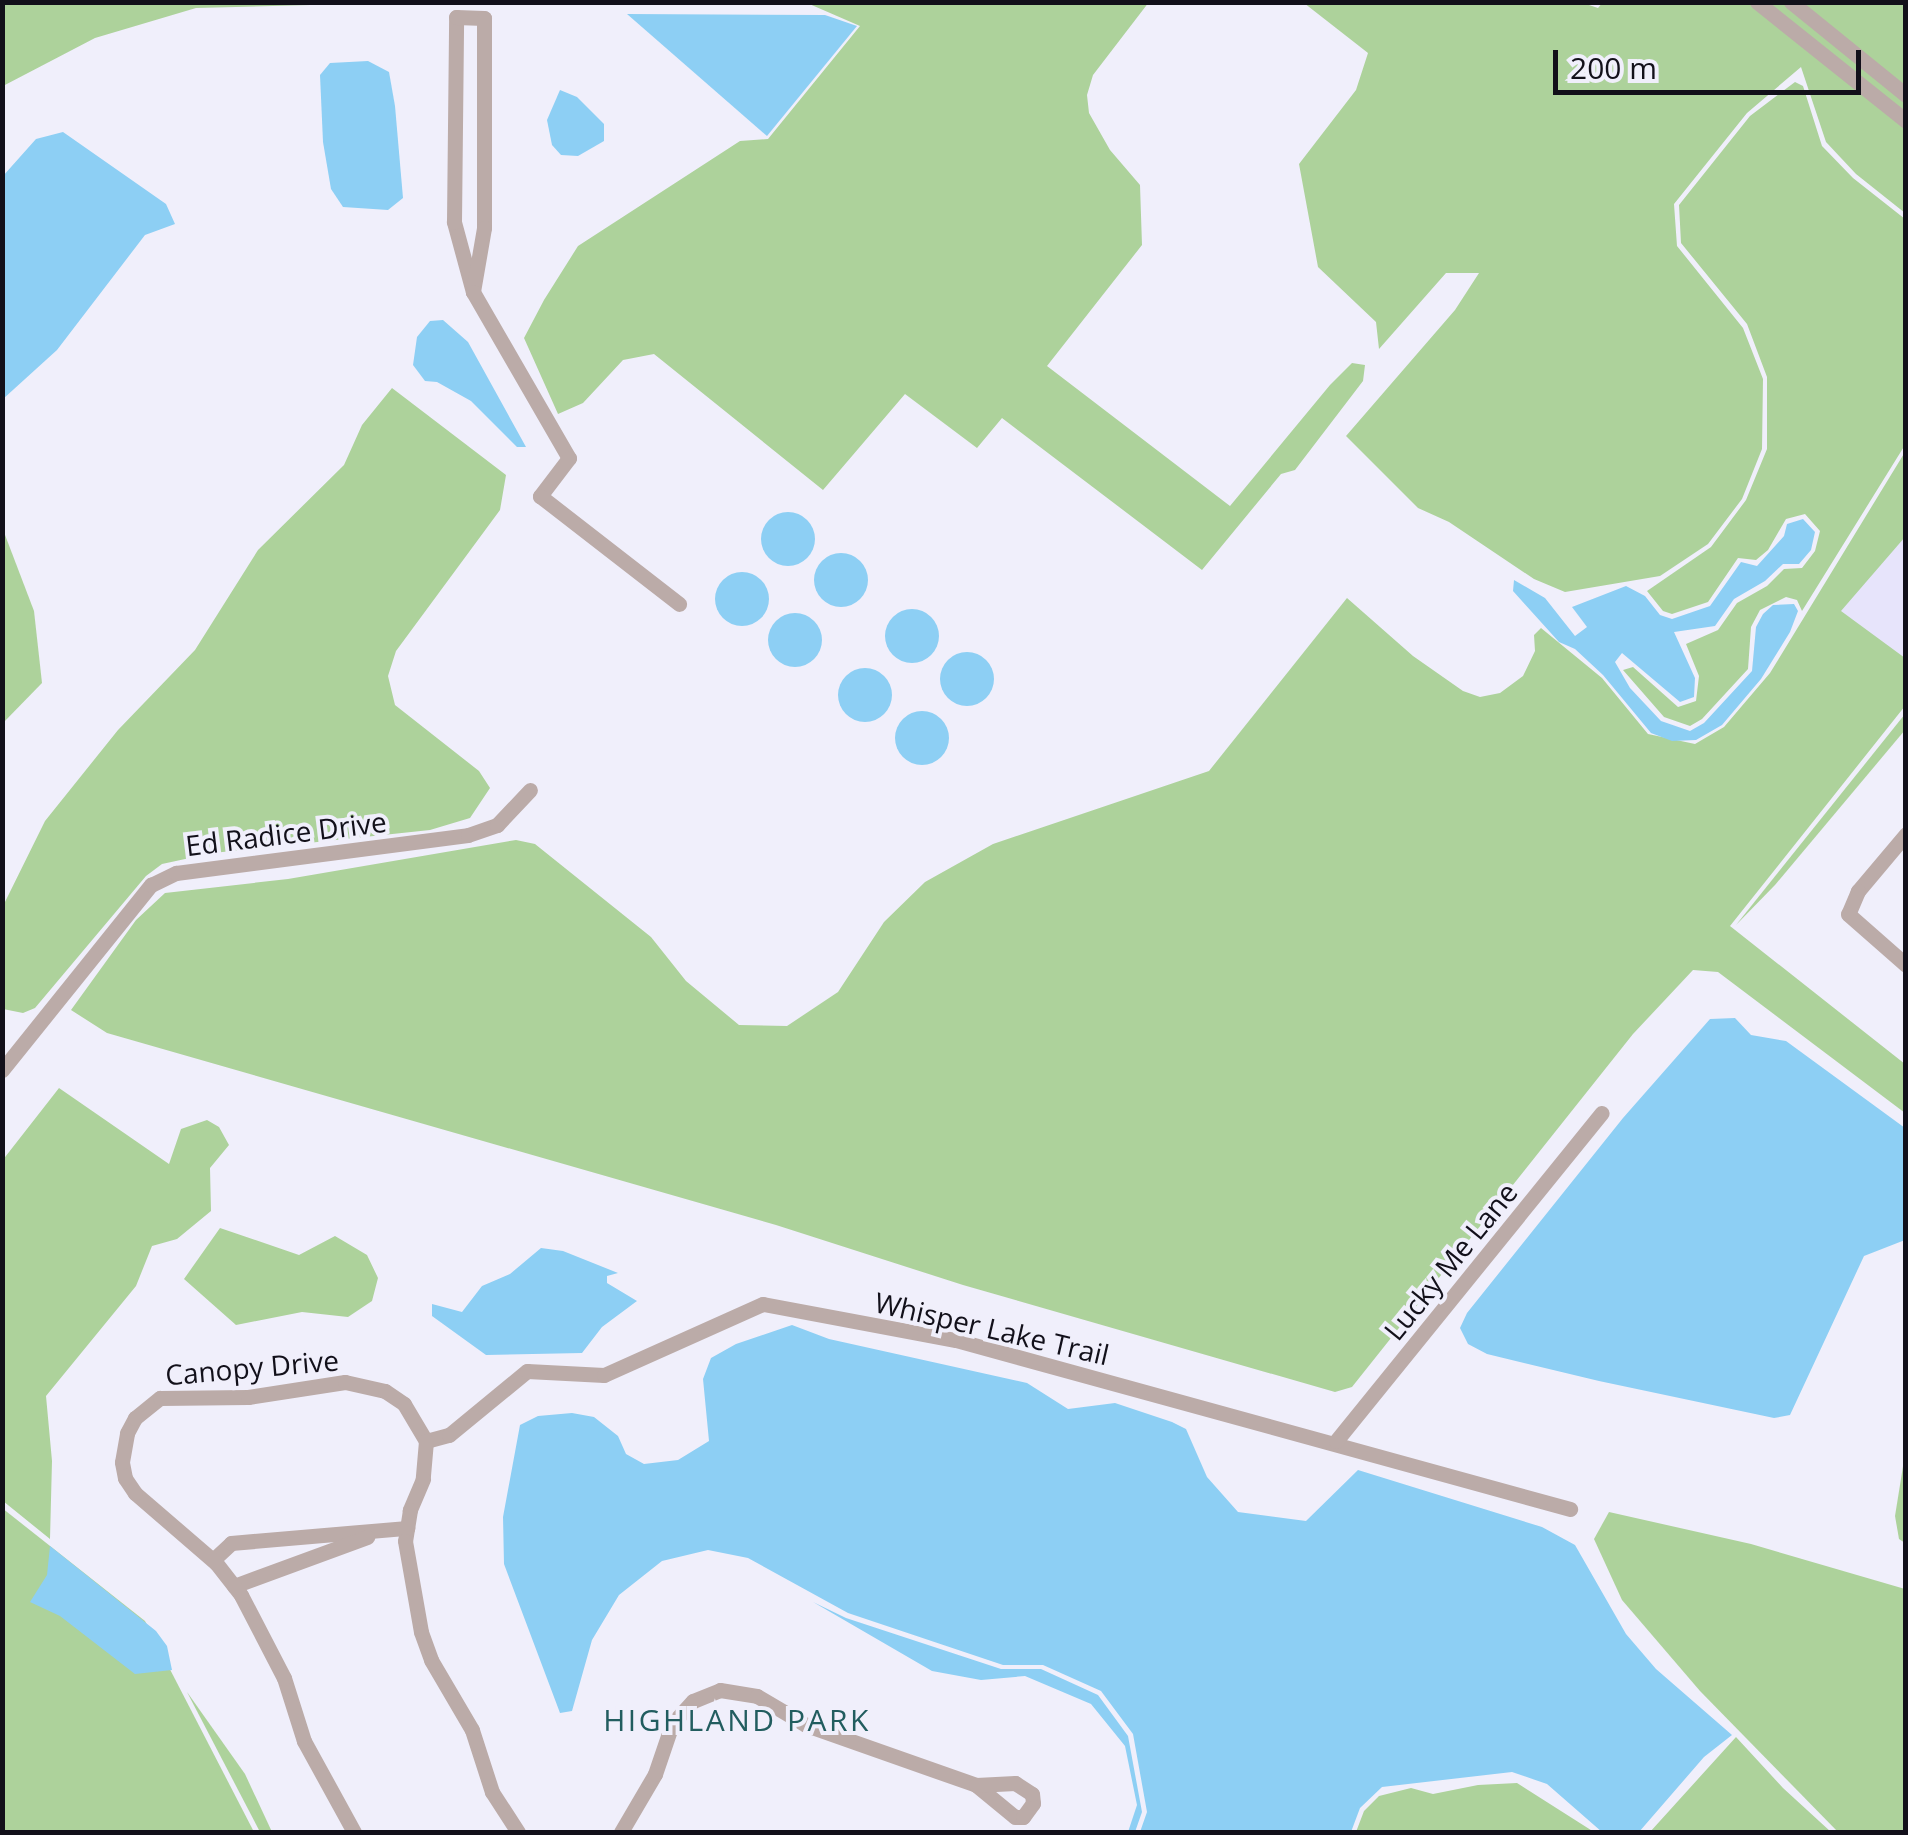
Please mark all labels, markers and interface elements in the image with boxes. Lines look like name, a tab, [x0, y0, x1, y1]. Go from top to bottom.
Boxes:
scale bar	[1558, 30, 1866, 92]
text: 200 m	[1570, 47, 1657, 88]
street label: Ed Radice Drive	[184, 804, 388, 862]
street label: Lucky Me Lane	[1376, 1176, 1524, 1346]
street label: Whisper Lake Trail	[872, 1285, 1112, 1371]
street label: Canopy Drive	[164, 1343, 340, 1391]
district label: HIGHLAND PARK	[603, 1702, 871, 1738]

